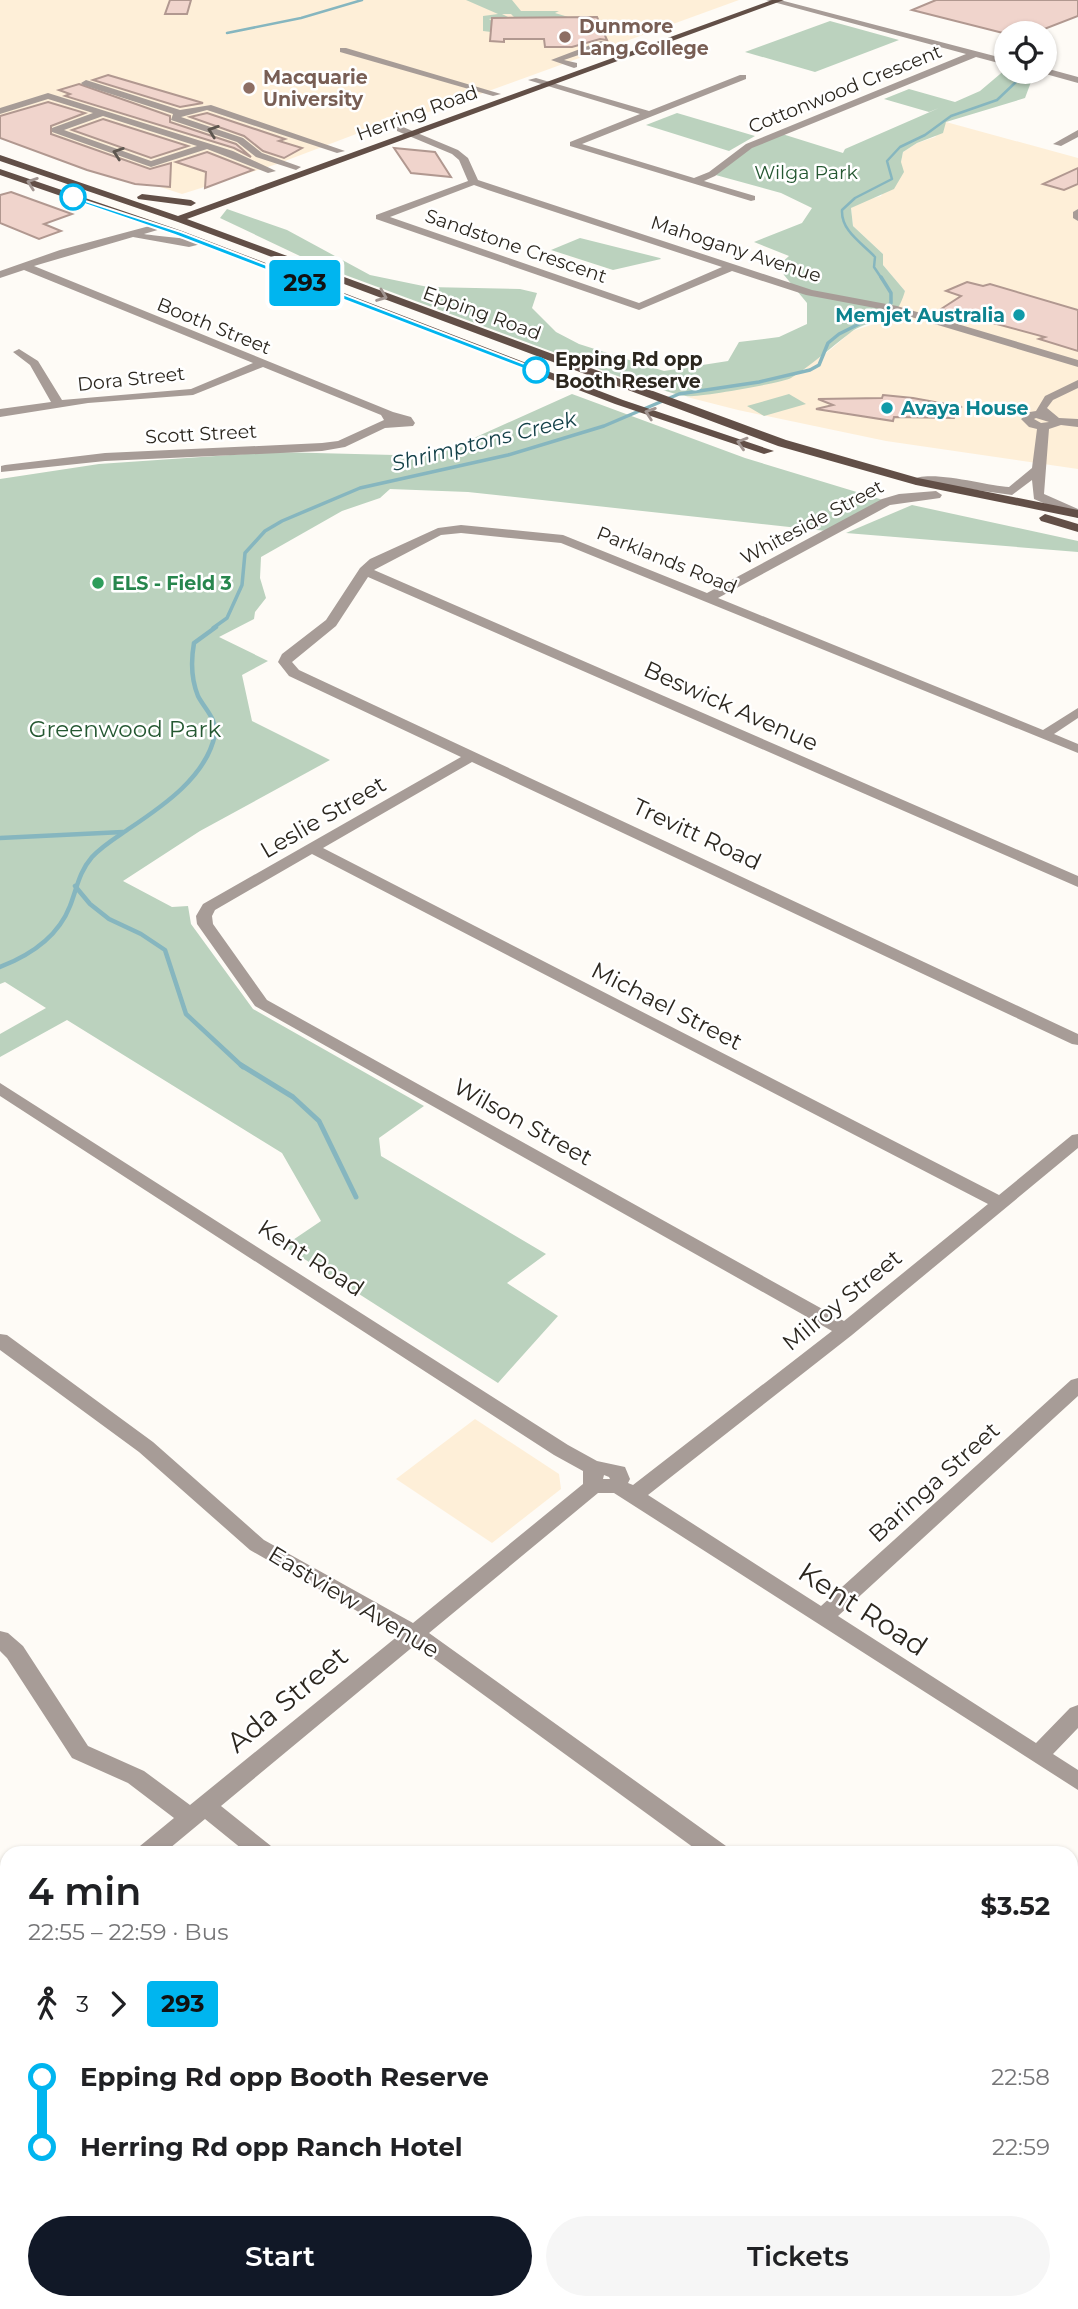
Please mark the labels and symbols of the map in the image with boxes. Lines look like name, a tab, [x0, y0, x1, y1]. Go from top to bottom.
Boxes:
place label: Dunmore Lang College	[579, 15, 709, 60]
marker: Dunmore Lang College	[557, 29, 573, 45]
street label: Cottonwood Crescent	[745, 40, 945, 138]
place label: Macquarie University	[263, 66, 368, 111]
marker: Macquarie University	[241, 80, 257, 96]
street label: Herring Road	[353, 80, 481, 146]
one-way arrow	[207, 125, 219, 139]
one-way arrow	[112, 147, 124, 161]
park label: Wilga Park	[754, 161, 858, 184]
one-way arrow	[26, 177, 38, 191]
unlabelled marker	[60, 184, 86, 210]
street label: Sandstone Crescent	[422, 204, 610, 288]
street label: Mahogany Avenue	[648, 211, 824, 287]
line badge: 293	[265, 260, 345, 306]
street label: Epping Road	[420, 281, 544, 345]
one-way arrow	[375, 288, 387, 302]
street label: Booth Street	[154, 293, 275, 359]
place label: Memjet Australia	[835, 304, 1005, 327]
marker: Memjet Australia	[1011, 307, 1027, 323]
place label: Epping Rd opp Booth Reserve	[555, 348, 703, 393]
marker: Epping Rd opp Booth Reserve	[523, 357, 549, 383]
street label: Dora Street	[76, 362, 186, 396]
place label: Avaya House	[900, 397, 1029, 420]
marker: Avaya House	[879, 400, 895, 416]
water label: Shrimptons Creek	[389, 406, 581, 476]
one-way arrow	[645, 407, 657, 421]
street label: Scott Street	[145, 420, 258, 448]
one-way arrow	[736, 437, 748, 451]
street label: Whiteside Street	[737, 474, 888, 569]
street label: Parklands Road	[593, 521, 741, 599]
place label: ELS - Field 3	[112, 572, 232, 595]
marker: ELS - Field 3	[90, 575, 106, 591]
street label: Beswick Avenue	[639, 655, 823, 757]
park label: Greenwood Park	[29, 715, 222, 743]
street label: Leslie Street	[255, 770, 391, 864]
street label: Trevitt Road	[628, 792, 766, 876]
street label: Michael Street	[587, 956, 747, 1056]
street label: Wilson Street	[449, 1072, 597, 1172]
street label: Kent Road	[253, 1213, 369, 1303]
street label: Milroy Street	[777, 1243, 907, 1357]
street label: Baringa Street	[863, 1416, 1005, 1548]
street label: Eastview Avenue	[263, 1540, 445, 1664]
street label: Kent Road	[792, 1555, 934, 1663]
street label: Ada Street	[220, 1639, 354, 1759]

